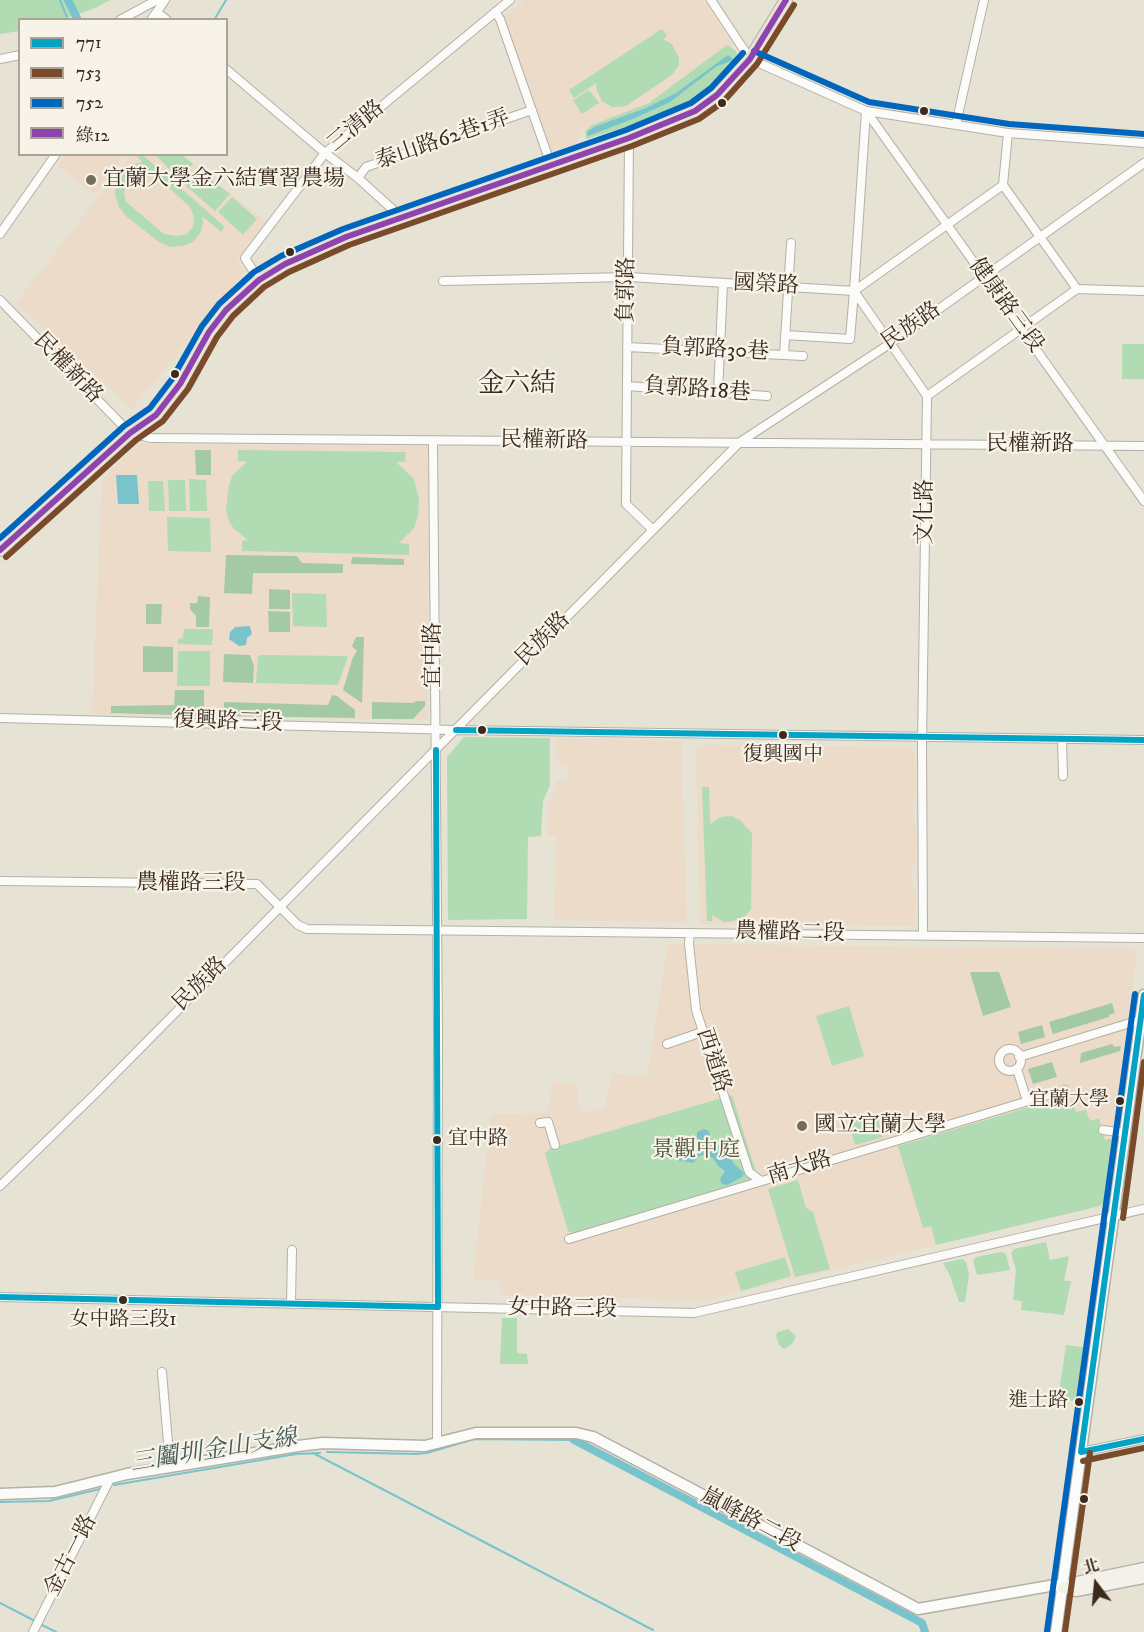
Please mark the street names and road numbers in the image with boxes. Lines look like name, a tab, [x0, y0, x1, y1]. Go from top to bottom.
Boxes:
street label: 三清路	[323, 96, 391, 158]
street label: 泰山路62巷1弄	[372, 106, 514, 176]
street label: 健康路三段	[962, 254, 1048, 358]
street label: 負郭路	[614, 257, 642, 323]
street label: 國榮路	[732, 271, 800, 301]
street label: 民族路	[877, 297, 947, 357]
street label: 民權新路	[27, 328, 107, 410]
street label: 負郭路30巷	[660, 335, 770, 367]
street label: 負郭路18巷	[643, 374, 751, 408]
street label: 民權新路	[500, 428, 588, 456]
street label: 民權新路	[986, 432, 1074, 458]
street label: 文化路	[913, 479, 939, 545]
street label: 民族路	[511, 607, 577, 673]
street label: 宜中路	[421, 622, 447, 688]
street label: 復興路三段	[173, 708, 283, 738]
street label: 農權路三段	[136, 871, 246, 897]
street label: 農權路二段	[735, 920, 845, 948]
street label: 民族路	[168, 952, 234, 1018]
street label: 西道路	[689, 1026, 735, 1096]
street label: 南大路	[765, 1147, 835, 1191]
street label: 女中路三段	[507, 1296, 617, 1324]
street label: 嵐峰路二段	[695, 1484, 805, 1558]
street label: 金古一路	[40, 1511, 104, 1601]

